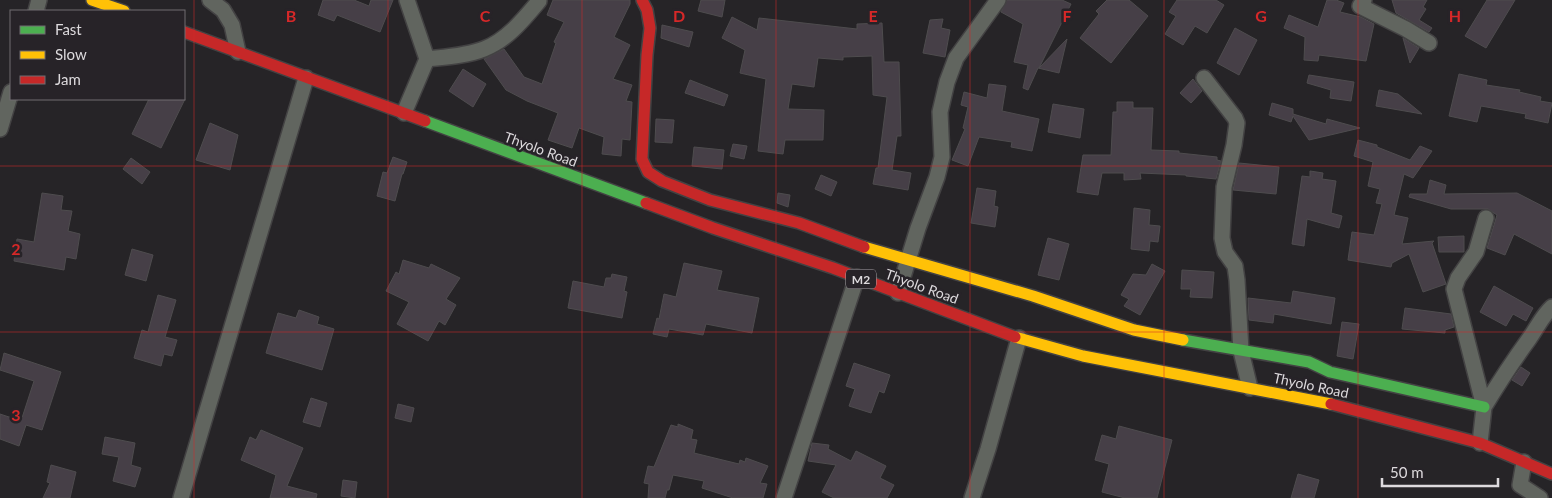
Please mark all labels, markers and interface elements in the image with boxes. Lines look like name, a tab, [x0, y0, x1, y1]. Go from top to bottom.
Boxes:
text: B	[286, 6, 296, 25]
text: C	[480, 6, 491, 25]
text: D	[673, 6, 685, 25]
text: E	[868, 6, 878, 25]
text: F	[1062, 6, 1072, 25]
text: G	[1255, 6, 1267, 25]
text: H	[1449, 6, 1461, 25]
legend	[10, 10, 185, 100]
text: Fast	[55, 20, 82, 38]
text: Slow	[55, 45, 87, 63]
text: Jam	[55, 70, 81, 88]
street label: Thyolo Road	[502, 128, 580, 170]
text: 2	[11, 239, 21, 258]
street label: Thyolo Road	[883, 265, 961, 307]
road number: M2	[846, 270, 876, 288]
street label: Thyolo Road	[1272, 369, 1350, 401]
text: 3	[11, 405, 21, 424]
scale bar	[1382, 456, 1498, 488]
text: 50 m	[1390, 463, 1424, 481]

